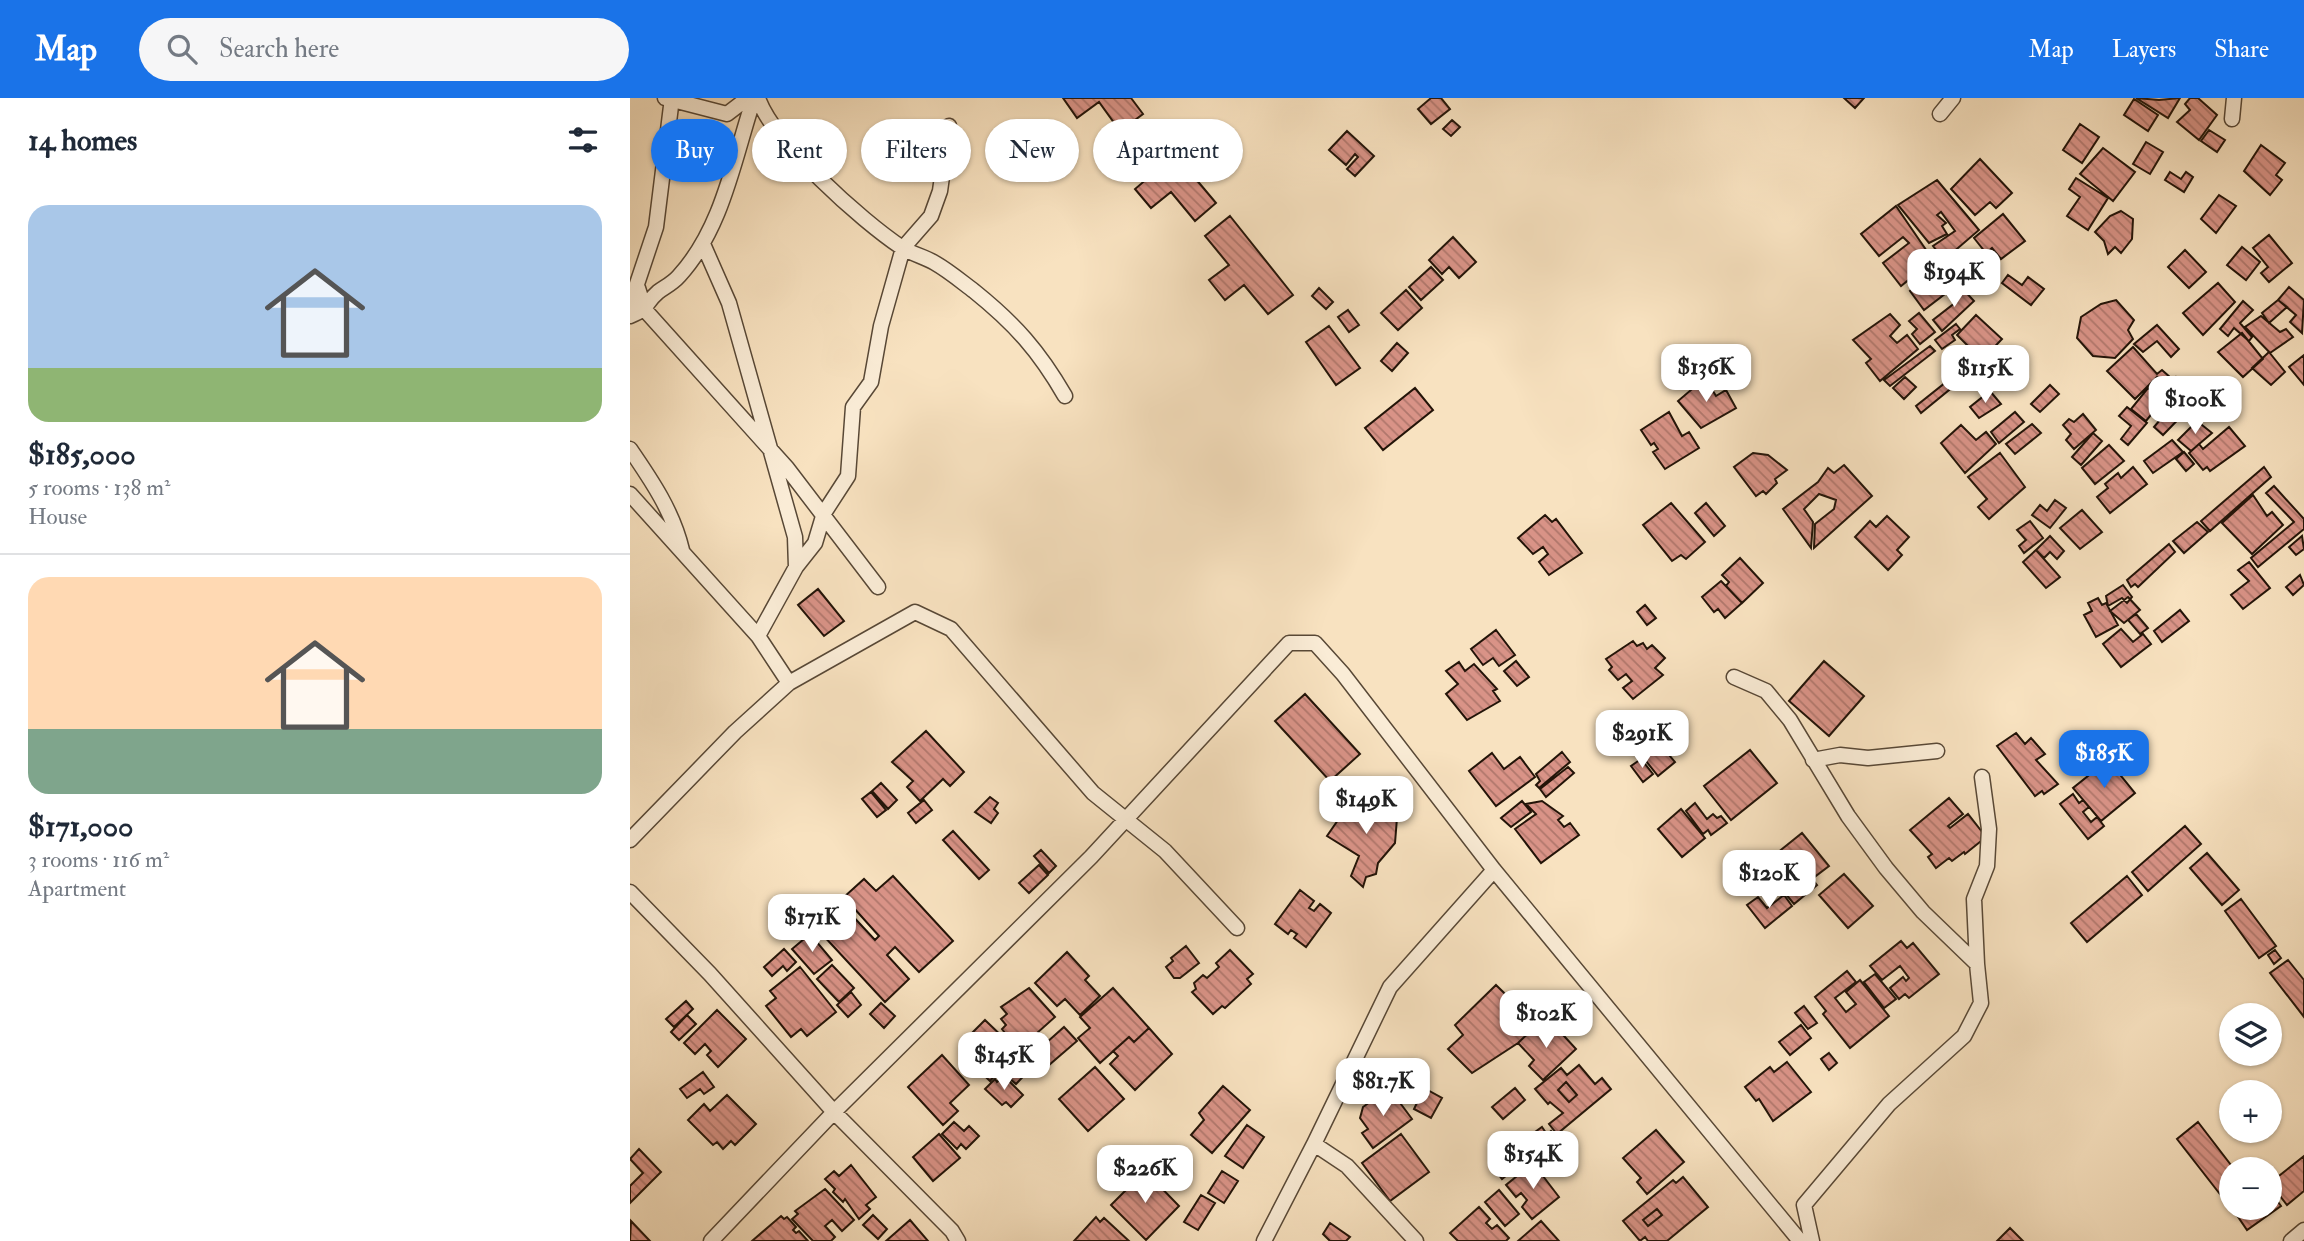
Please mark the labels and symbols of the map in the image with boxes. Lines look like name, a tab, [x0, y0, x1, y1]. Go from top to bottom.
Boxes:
pin: $194K	[1905, 250, 2003, 309]
pin: $136K	[1657, 344, 1755, 404]
pin: $115K	[1936, 345, 2034, 405]
pin: $100K	[2146, 376, 2244, 436]
pin: $291K	[1593, 710, 1691, 770]
pin: $185K	[2055, 730, 2153, 790]
pin: $149K	[1317, 776, 1415, 836]
pin: $120K	[1720, 850, 1818, 910]
pin: $171K	[763, 894, 861, 954]
pin: $102K	[1497, 990, 1595, 1050]
pin: $145K	[955, 1032, 1053, 1092]
pin: $81.7K	[1326, 1058, 1440, 1118]
pin: $154K	[1484, 1132, 1582, 1191]
pin: $226K	[1096, 1146, 1194, 1205]

